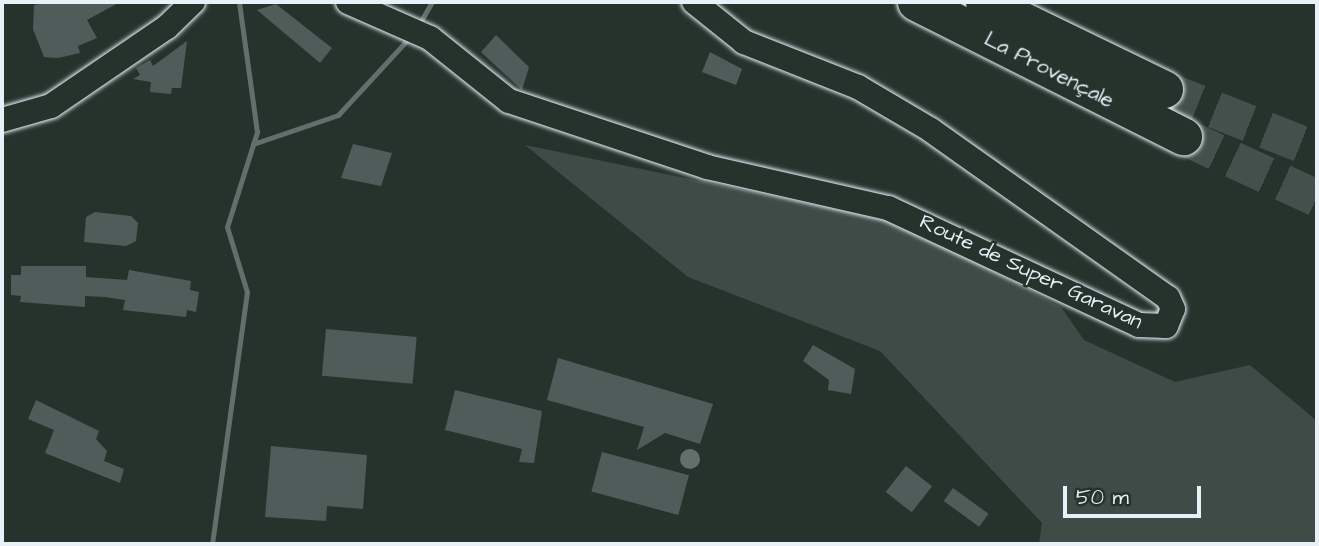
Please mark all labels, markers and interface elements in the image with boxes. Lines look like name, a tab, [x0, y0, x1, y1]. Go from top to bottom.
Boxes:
street label: La Provençale	[980, 27, 1118, 113]
street label: Route de Super Garavan	[916, 209, 1146, 335]
scale bar	[1067, 472, 1205, 516]
text: 50 m	[1076, 483, 1129, 512]

